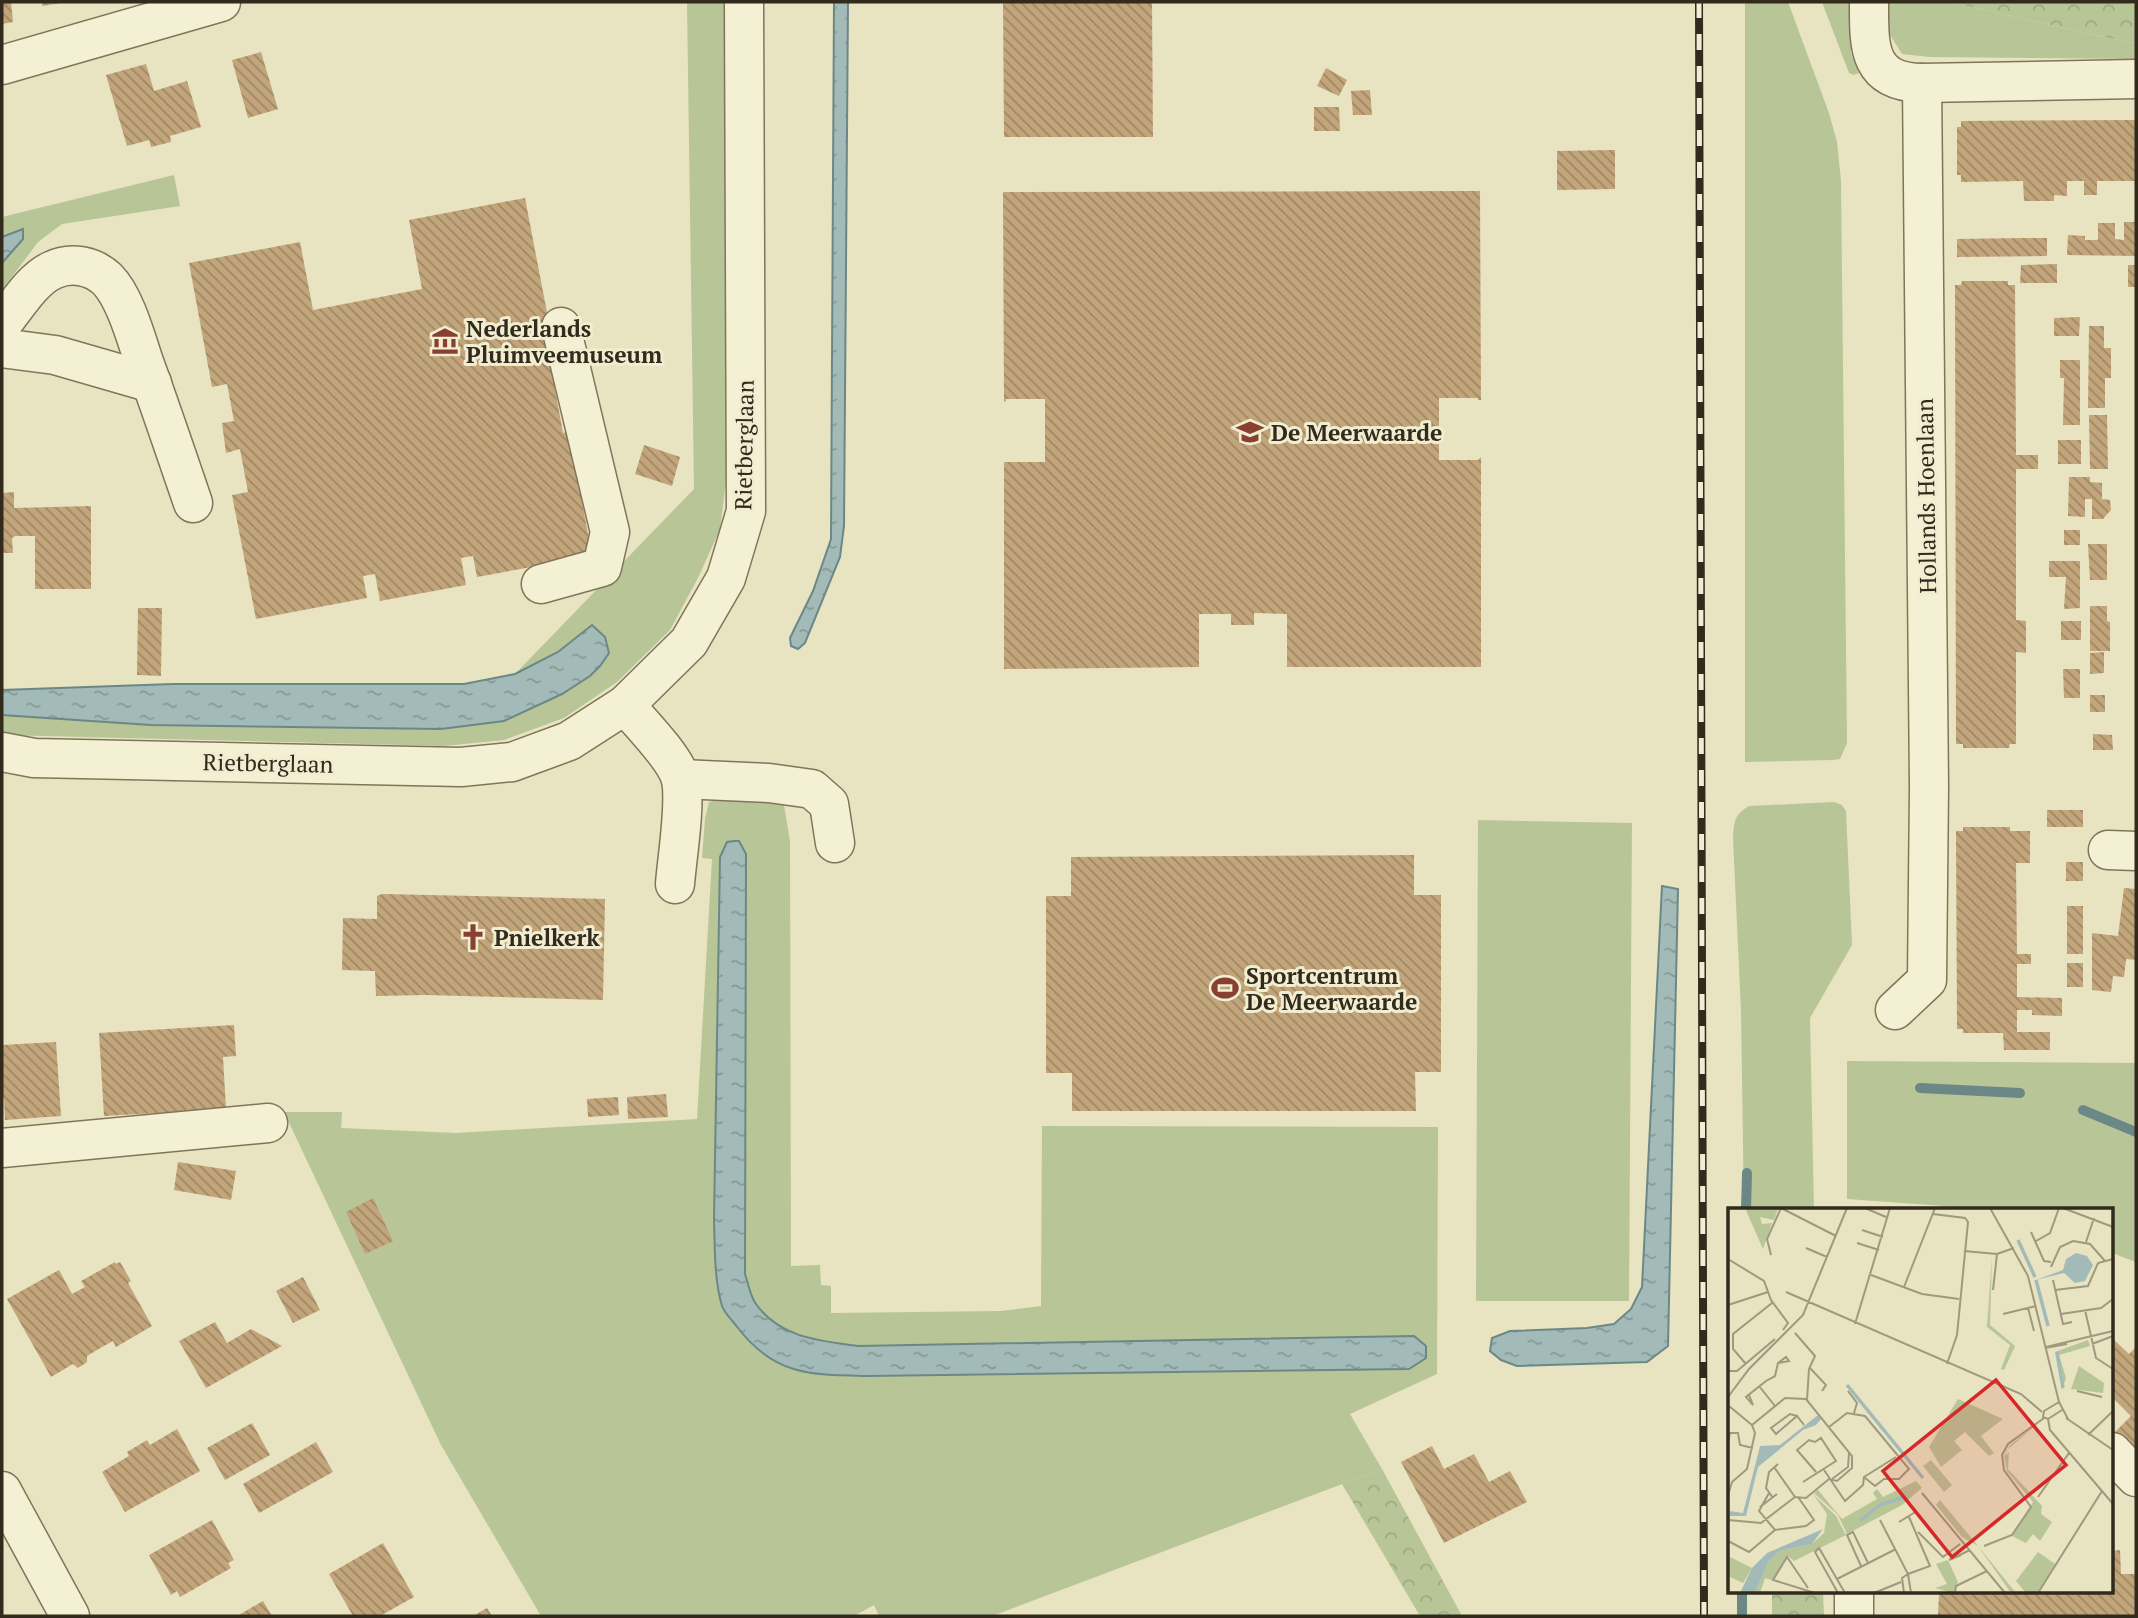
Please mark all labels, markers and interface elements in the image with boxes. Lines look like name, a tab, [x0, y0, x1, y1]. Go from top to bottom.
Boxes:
place label: Nederlands Pluimveemuseum	[466, 313, 662, 370]
museum icon: Nederlands Pluimveemuseum	[430, 326, 460, 356]
street label: Rietberglaan	[727, 379, 761, 511]
street label: Hollands Hoenlaan	[1909, 398, 1943, 594]
school or university icon: De Meerwaarde	[1235, 417, 1265, 447]
place label: De Meerwaarde	[1271, 417, 1442, 448]
street label: Rietberglaan	[202, 746, 334, 780]
church icon: Pnielkerk	[458, 922, 488, 952]
place label: Pnielkerk	[494, 922, 600, 953]
place label: Sportcentrum De Meerwaarde	[1246, 960, 1417, 1017]
sports icon: Sportcentrum De Meerwaarde	[1210, 973, 1240, 1003]
inset map	[1728, 1208, 2114, 1594]

